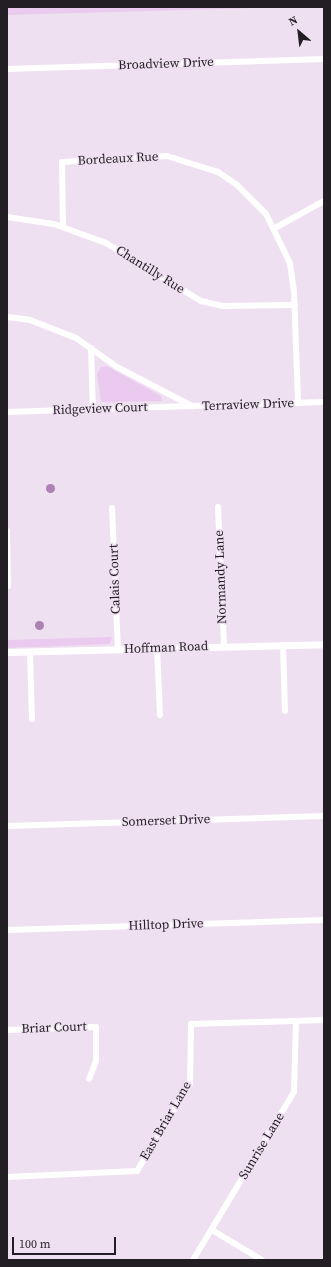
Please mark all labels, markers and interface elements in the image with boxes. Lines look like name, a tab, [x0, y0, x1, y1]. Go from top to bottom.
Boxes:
north arrow	[279, 12, 319, 52]
text: N	[286, 12, 300, 29]
street label: Broadview Drive	[118, 55, 214, 73]
street label: Bordeaux Rue	[77, 149, 159, 169]
street label: Chantilly Rue	[113, 243, 187, 297]
street label: Terraview Drive	[202, 396, 294, 414]
street label: Ridgeview Court	[52, 400, 148, 418]
street label: Normandy Lane	[212, 530, 230, 624]
street label: Calais Court	[106, 544, 124, 614]
street label: Hoffman Road	[124, 639, 208, 657]
street label: Somerset Drive	[122, 812, 210, 830]
street label: Hilltop Drive	[128, 916, 204, 934]
street label: Briar Court	[21, 1019, 87, 1037]
street label: East Briar Lane	[137, 1079, 195, 1163]
street label: Sunrise Lane	[236, 1110, 288, 1182]
scale bar	[14, 1229, 118, 1255]
text: 100 m	[19, 1236, 51, 1252]

